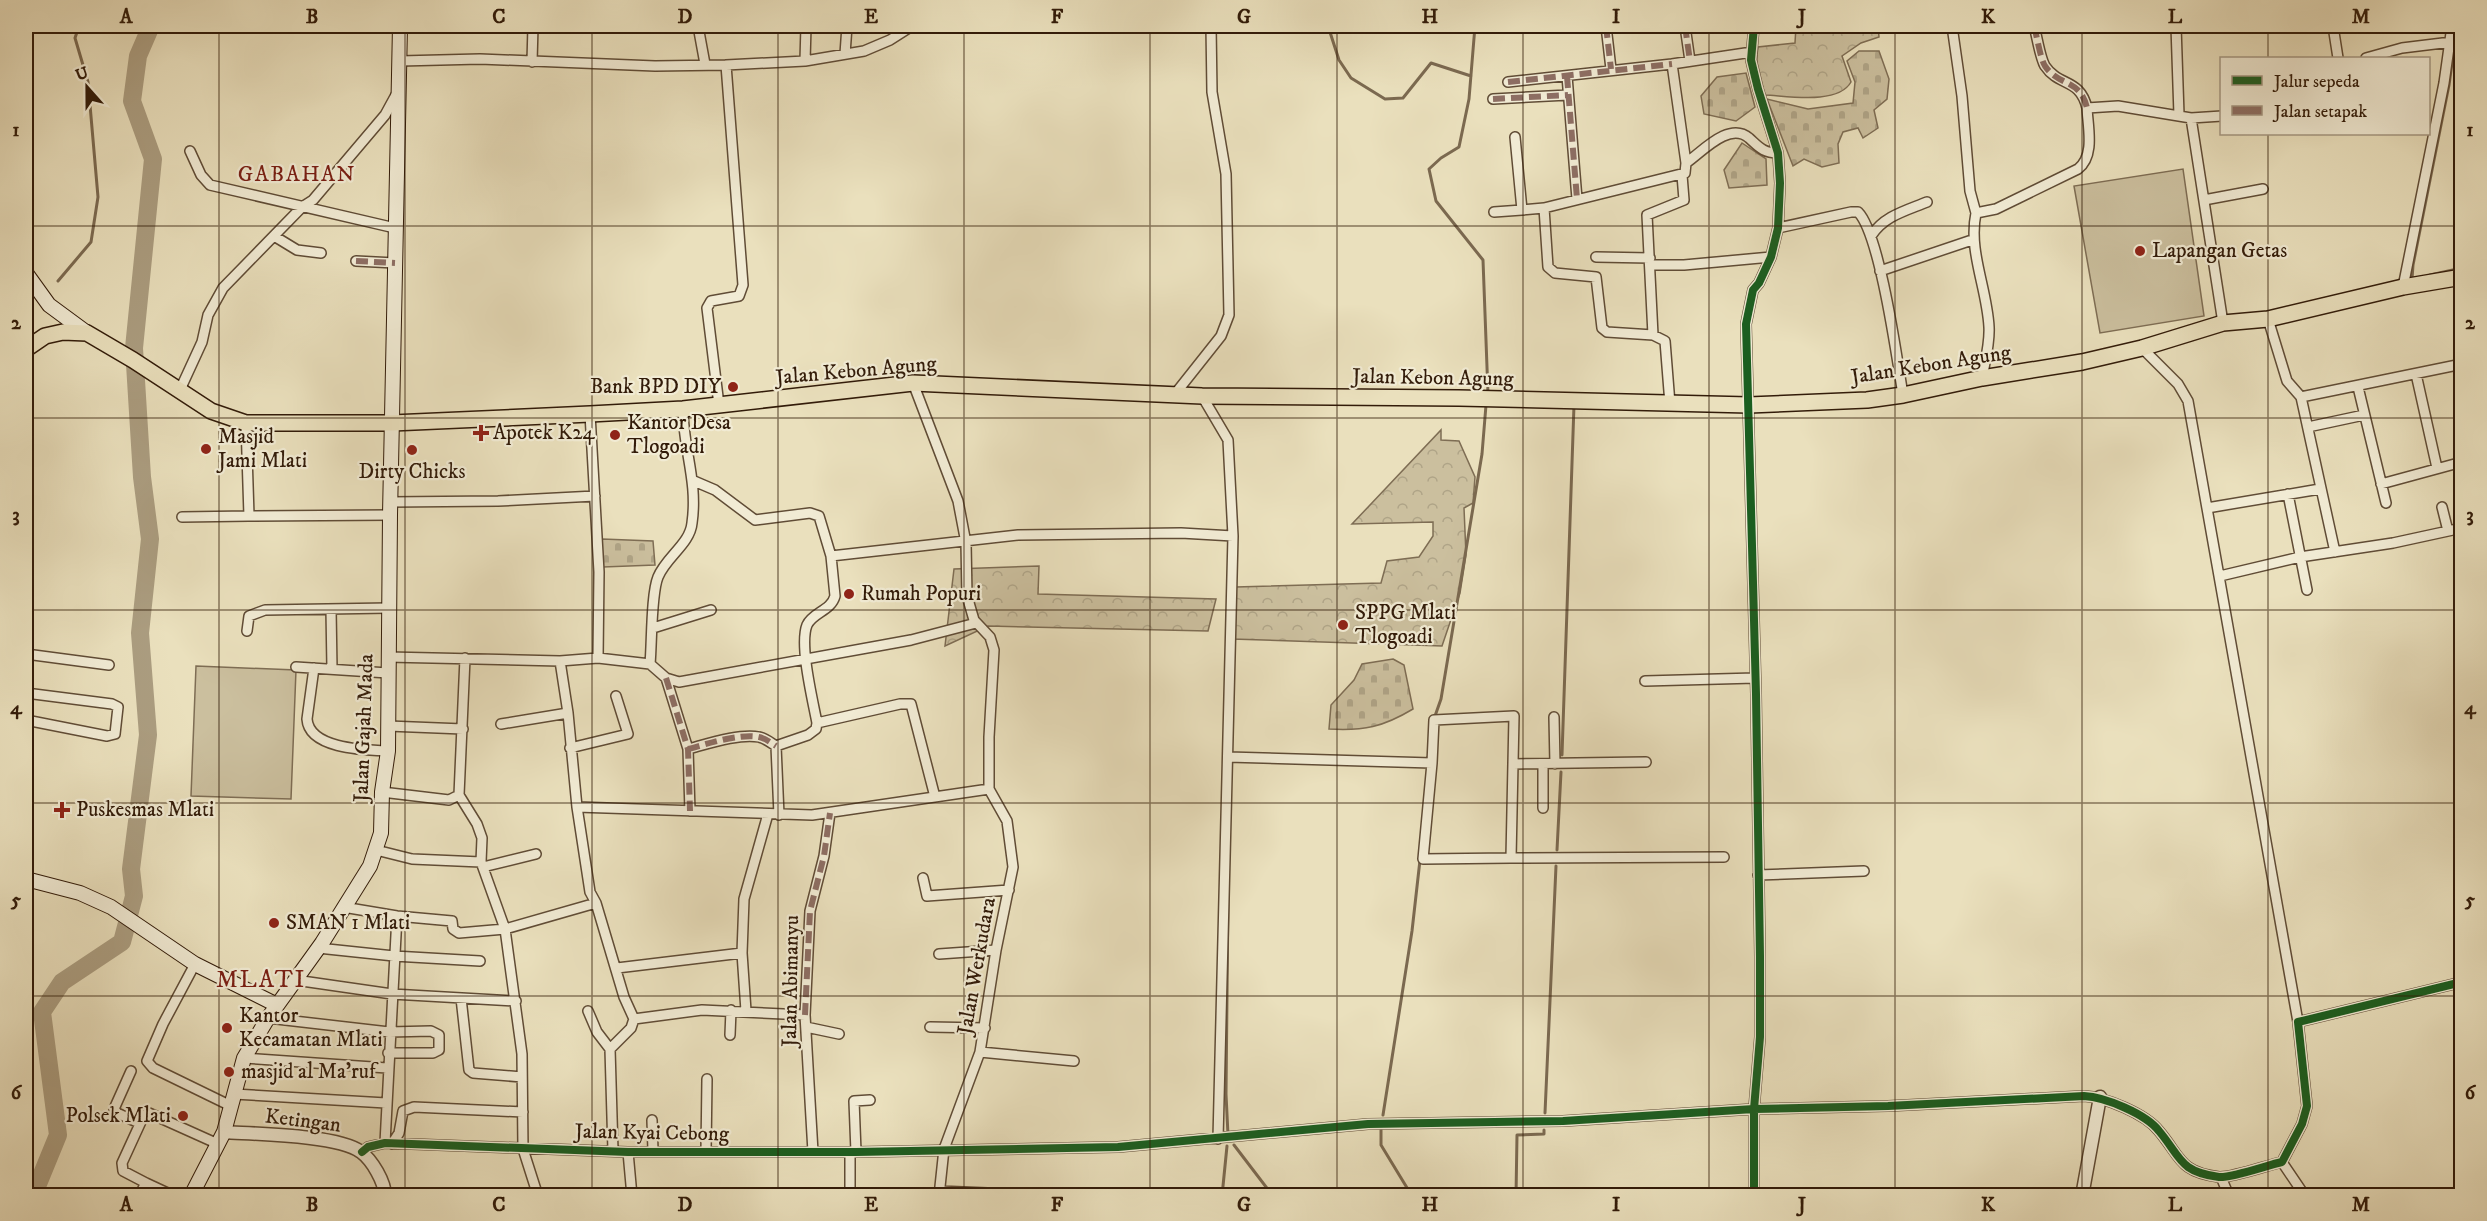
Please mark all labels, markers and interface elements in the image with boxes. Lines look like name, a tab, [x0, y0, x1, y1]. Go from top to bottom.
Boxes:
text: A	[119, 5, 134, 30]
text: B	[306, 5, 318, 30]
text: C	[492, 5, 506, 30]
text: D	[678, 5, 693, 30]
text: E	[864, 5, 878, 30]
text: F	[1051, 5, 1064, 30]
text: G	[1237, 5, 1251, 30]
text: H	[1422, 5, 1439, 30]
text: I	[1612, 5, 1620, 30]
text: J	[1796, 5, 1806, 30]
text: K	[1981, 5, 1996, 30]
text: L	[2168, 5, 2183, 30]
text: M	[2352, 5, 2370, 30]
north arrow	[57, 57, 117, 117]
legend	[2220, 57, 2430, 135]
text: U	[73, 62, 92, 85]
text: Jalur sepeda	[2272, 71, 2360, 93]
text: Jalan setapak	[2272, 101, 2367, 123]
text: 1	[12, 118, 20, 143]
text: 1	[2466, 118, 2474, 143]
district label: GABAHAN	[238, 161, 356, 188]
place label: Lapangan Getas	[2152, 238, 2287, 264]
marker: Lapangan Getas	[2133, 244, 2147, 258]
text: 2	[11, 311, 22, 336]
text: 2	[2465, 311, 2476, 336]
street label: Jalan Kebon Agung	[1847, 339, 2013, 391]
street label: Jalan Kebon Agung	[773, 351, 938, 391]
street label: Jalan Kebon Agung	[1350, 364, 1515, 392]
place label: Bank BPD DIY	[590, 374, 722, 400]
marker: Bank BPD DIY	[726, 380, 740, 394]
place label: Kantor Desa Tlogoadi	[627, 410, 731, 460]
place label: Apotek K24	[493, 420, 596, 446]
place label: Masjid Jami Mlati	[216, 424, 307, 474]
marker: Apotek K24	[474, 426, 488, 440]
marker: Kantor Desa Tlogoadi	[608, 428, 622, 442]
marker: Masjid Jami Mlati	[199, 442, 213, 456]
marker: Dirty Chicks	[405, 443, 419, 457]
place label: Dirty Chicks	[359, 459, 465, 485]
text: 3	[12, 503, 20, 528]
text: 3	[2466, 503, 2474, 528]
place label: Rumah Popuri	[861, 581, 981, 607]
marker: Rumah Popuri	[842, 587, 856, 601]
place label: SPPG Mlati Tlogoadi	[1355, 600, 1456, 650]
marker: SPPG Mlati Tlogoadi	[1336, 618, 1350, 632]
street label: Jalan Gajah Mada	[348, 653, 380, 805]
text: 4	[10, 696, 23, 721]
text: 4	[2464, 696, 2477, 721]
place label: Puskesmas Mlati	[76, 797, 214, 823]
marker: Puskesmas Mlati	[53, 801, 71, 819]
text: 5	[10, 888, 21, 913]
text: 5	[2464, 888, 2475, 913]
street label: Jalan Werkudara	[952, 895, 1002, 1039]
place label: SMAN 1 Mlati	[286, 910, 410, 936]
street label: Jalan Abimanyu	[777, 915, 805, 1049]
marker: SMAN 1 Mlati	[267, 916, 281, 930]
district label: MLATI	[216, 965, 306, 995]
place label: Kantor Kecamatan Mlati	[239, 1003, 383, 1053]
marker: Kantor Kecamatan Mlati	[220, 1021, 234, 1035]
place label: masjid al Ma'ruf	[241, 1059, 379, 1085]
marker: masjid al Ma'ruf	[222, 1065, 236, 1079]
text: 6	[11, 1081, 23, 1106]
text: 6	[2465, 1081, 2477, 1106]
place label: Polsek Mlati	[66, 1103, 171, 1129]
street label: Ketingan	[263, 1103, 343, 1139]
marker: Polsek Mlati	[176, 1109, 190, 1123]
street label: Jalan Kyai Cebong	[573, 1119, 730, 1147]
text: A	[119, 1193, 134, 1218]
text: B	[306, 1193, 318, 1218]
text: C	[492, 1193, 506, 1218]
text: D	[678, 1193, 693, 1218]
text: E	[864, 1193, 878, 1218]
text: F	[1051, 1193, 1064, 1218]
text: G	[1237, 1193, 1251, 1218]
text: H	[1422, 1193, 1439, 1218]
text: I	[1612, 1193, 1620, 1218]
text: J	[1796, 1193, 1806, 1218]
text: K	[1981, 1193, 1996, 1218]
text: L	[2168, 1193, 2183, 1218]
text: M	[2352, 1193, 2370, 1218]

